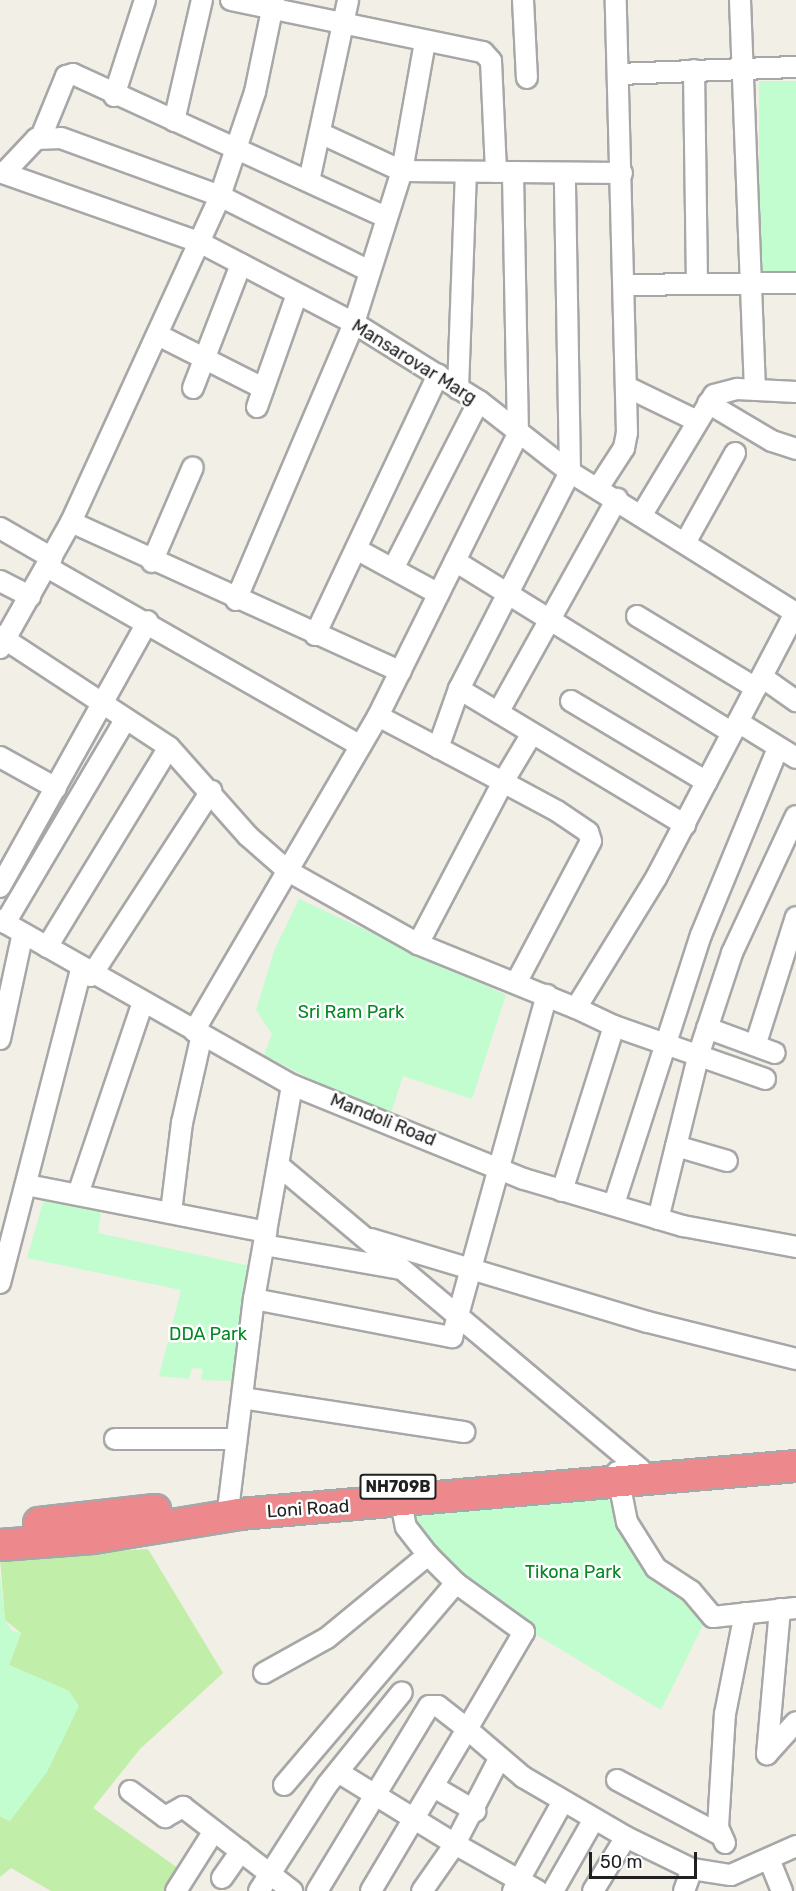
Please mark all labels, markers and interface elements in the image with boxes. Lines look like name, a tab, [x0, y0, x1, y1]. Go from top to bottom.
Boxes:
street label: Mansarovar Marg	[347, 315, 481, 409]
park label: Sri Ram Park	[298, 1001, 404, 1023]
street label: Mandoli Road	[327, 1089, 439, 1151]
park label: DDA Park	[169, 1323, 247, 1345]
road number: NH709B	[359, 1474, 437, 1500]
street label: Loni Road	[266, 1495, 350, 1523]
park label: Tikona Park	[525, 1561, 621, 1583]
scale bar	[592, 1840, 700, 1878]
text: 50 m	[600, 1851, 643, 1873]

